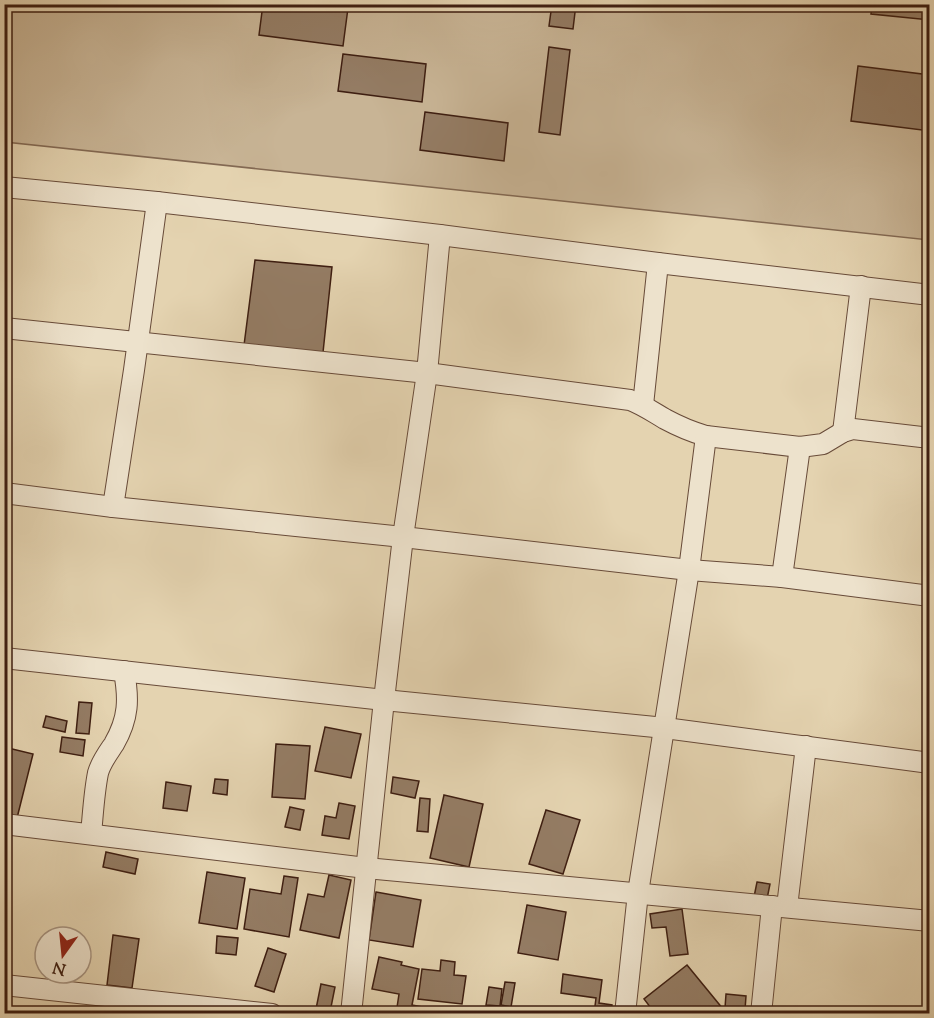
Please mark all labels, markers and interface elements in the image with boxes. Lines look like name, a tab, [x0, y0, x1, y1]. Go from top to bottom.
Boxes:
north arrow	[33, 925, 93, 985]
text: N	[50, 954, 69, 980]

